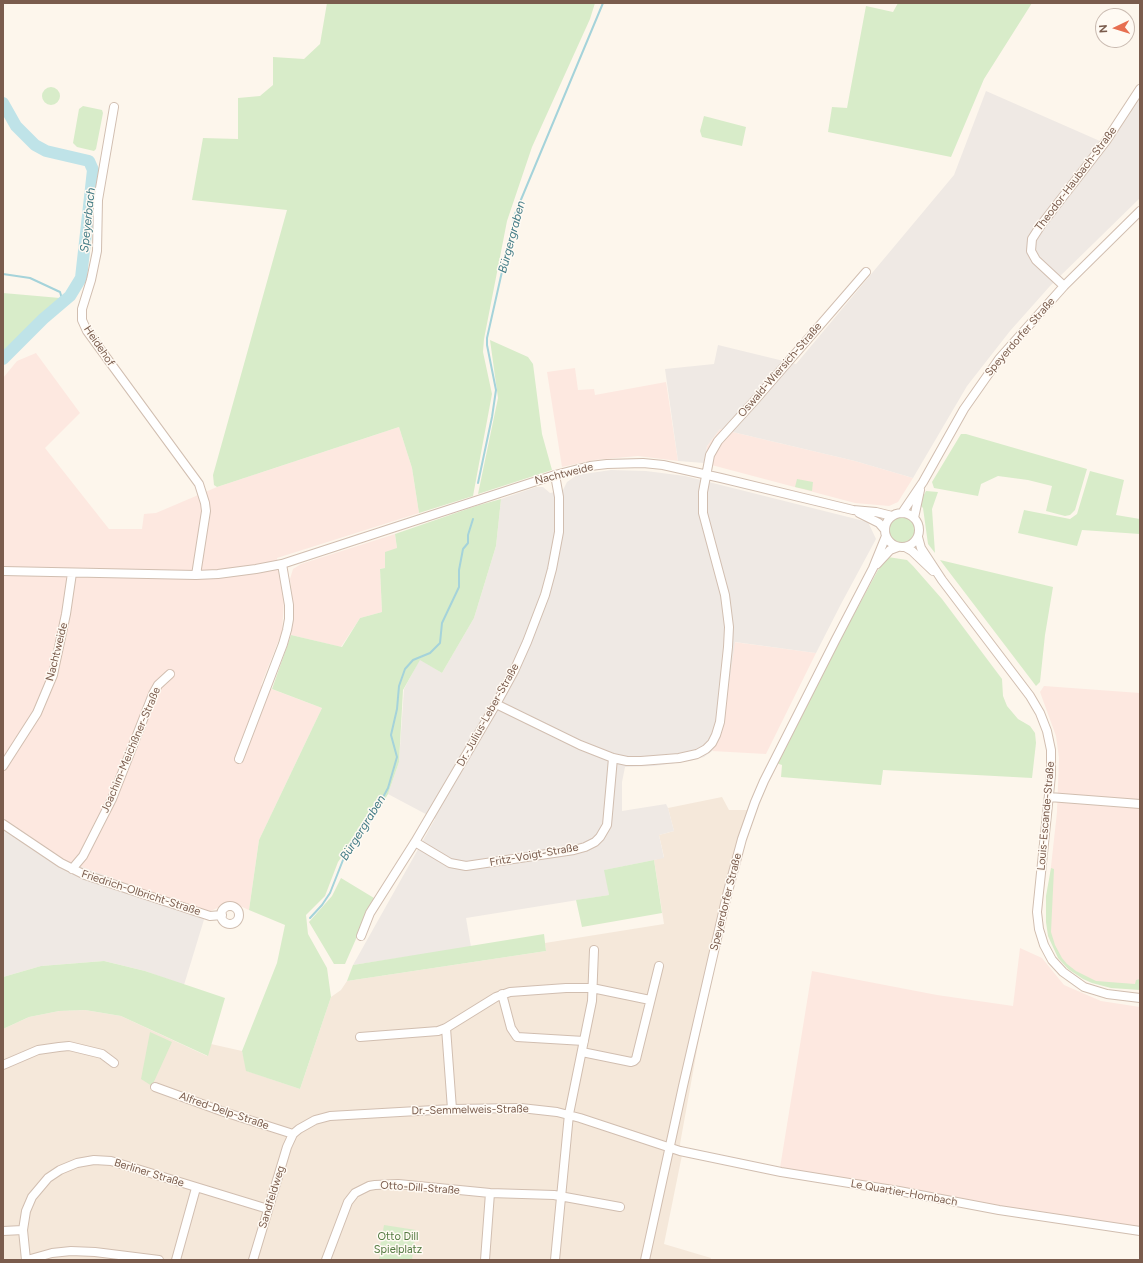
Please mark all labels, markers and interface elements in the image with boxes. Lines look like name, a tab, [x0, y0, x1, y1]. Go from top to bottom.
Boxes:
north arrow	[1095, 8, 1135, 48]
text: N	[1097, 24, 1110, 34]
street label: Theodor-Haubach-Straße	[1033, 124, 1119, 234]
water label: Speyerbach	[77, 187, 99, 253]
water label: Bürgergraben	[495, 199, 529, 275]
street label: Speyerdorfer Straße	[982, 295, 1058, 379]
street label: Oswald-Wiersich-Straße	[735, 320, 825, 420]
street label: Heidehof	[81, 323, 117, 369]
street label: Nachtweide	[533, 460, 595, 488]
street label: Nachtweide	[43, 621, 71, 683]
street label: Dr.-Julius-Leber-Straße	[454, 661, 522, 769]
street label: Joachim-Meichßner-Straße	[98, 685, 164, 815]
street label: Louis-Escande-Straße	[1035, 761, 1057, 871]
water label: Bürgergraben	[337, 793, 389, 863]
street label: Fritz-Voigt-Straße	[489, 841, 579, 869]
street label: Speyerdorfer Straße	[708, 852, 744, 952]
street label: Friedrich-Olbricht-Straße	[80, 867, 202, 919]
street label: Alfred-Delp-Straße	[177, 1089, 271, 1133]
street label: Dr.-Semmelweis-Straße	[411, 1102, 529, 1118]
street label: Berliner Straße	[112, 1156, 186, 1190]
street label: Sandfeldweg	[256, 1164, 288, 1230]
street label: Le Quartier-Hornbach	[850, 1177, 958, 1209]
street label: Otto-Dill-Straße	[380, 1179, 460, 1197]
park label: Otto Dill Spielplatz	[374, 1230, 422, 1256]

